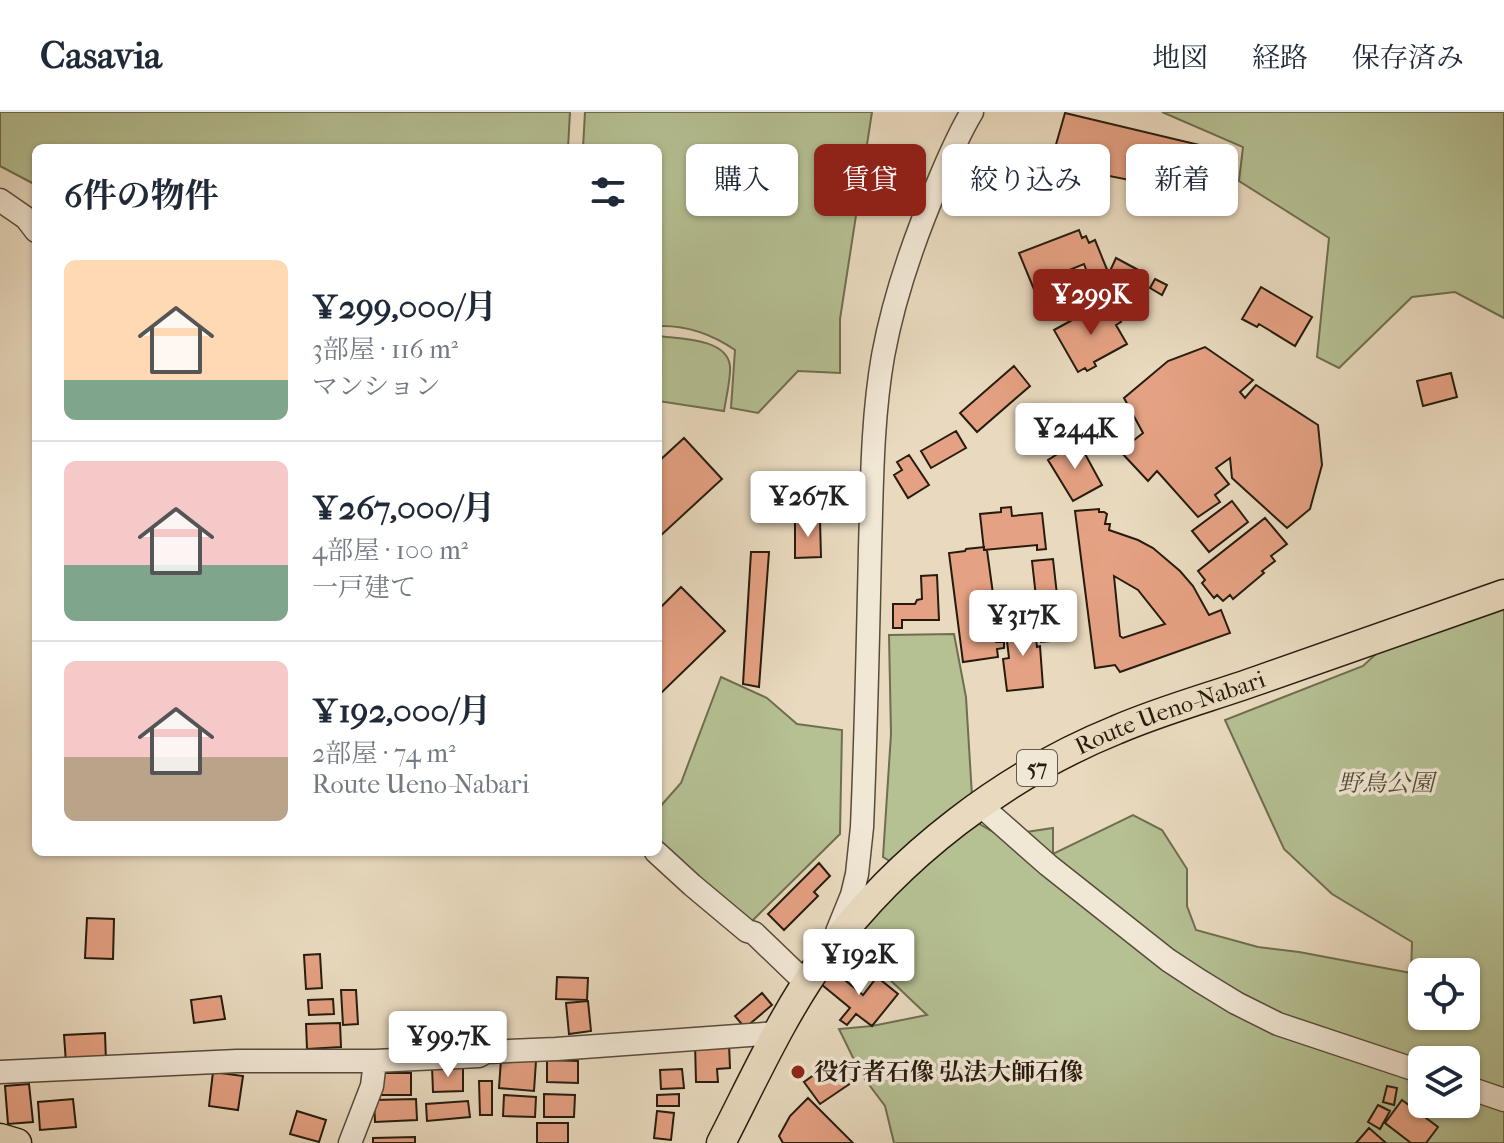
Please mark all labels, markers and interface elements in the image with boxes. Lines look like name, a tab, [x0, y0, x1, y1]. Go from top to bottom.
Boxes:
text: Casavia	[40, 33, 162, 78]
text: 地図	[1152, 41, 1208, 74]
text: 経路	[1252, 41, 1308, 74]
text: 保存済み	[1352, 41, 1464, 74]
chip: 購入	[686, 144, 798, 216]
chip: 賃貸	[814, 144, 926, 216]
chip: 絞り込み	[942, 144, 1110, 216]
chip: 新着	[1126, 144, 1238, 216]
icon: filters	[586, 170, 630, 214]
text: 6件の物件	[64, 176, 218, 216]
pin: ¥299K	[1035, 269, 1147, 337]
text: ¥299K	[1051, 279, 1131, 310]
text: ¥299,000/月	[312, 287, 497, 327]
icon: home	[128, 292, 224, 388]
text: 3部屋 · 116 m²	[312, 334, 458, 365]
text: マンション	[312, 371, 441, 402]
pin: ¥244K	[1019, 403, 1131, 471]
text: ¥244K	[1033, 413, 1117, 444]
pin: ¥267K	[752, 471, 864, 539]
text: ¥267K	[769, 481, 847, 512]
text: ¥267,000/月	[312, 488, 496, 528]
icon: home	[128, 493, 224, 589]
text: 4部屋 · 100 m²	[312, 535, 468, 566]
text: 一戸建て	[312, 572, 416, 603]
pin: ¥317K	[967, 590, 1079, 658]
text: ¥317K	[987, 600, 1059, 631]
street label: Route Ueno-Nabari	[1070, 665, 1269, 760]
text: ¥192,000/月	[312, 691, 491, 731]
icon: home	[128, 693, 224, 789]
text: 2部屋 · 74 m²	[312, 738, 455, 769]
road number: 57	[1017, 750, 1057, 786]
text: Route Ueno-Nabari	[312, 769, 529, 800]
park label: 野鳥公園	[1338, 769, 1438, 797]
pin: ¥192K	[803, 929, 915, 997]
text: ¥192K	[821, 939, 897, 970]
map controls	[1408, 958, 1480, 1118]
button: locate	[1408, 958, 1480, 1030]
pin: ¥99.7K	[383, 1011, 513, 1079]
text: ¥99.7K	[407, 1021, 489, 1052]
button: layers	[1408, 1046, 1480, 1118]
place label: 役行者石像 弘法大師石像	[814, 1058, 1083, 1086]
marker: 役行者石像 弘法大師石像	[789, 1063, 807, 1081]

